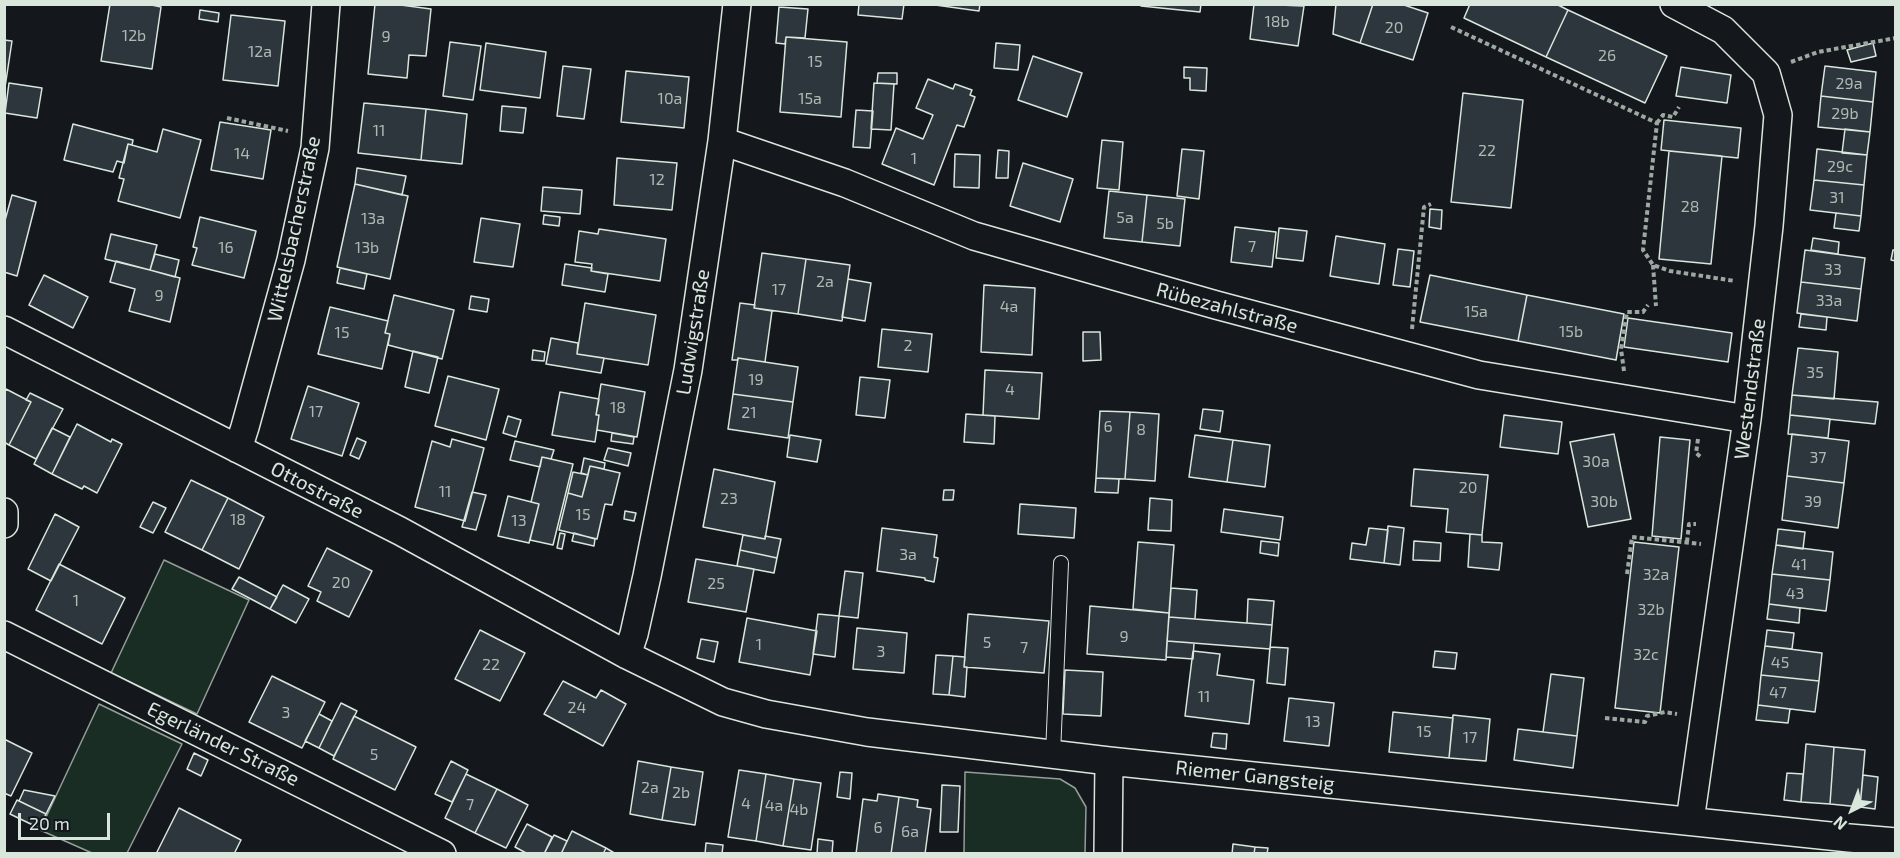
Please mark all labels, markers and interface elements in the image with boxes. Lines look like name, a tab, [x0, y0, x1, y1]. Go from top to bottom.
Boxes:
house number: 18b	[1264, 12, 1290, 32]
house number: 20	[1385, 18, 1403, 38]
house number: 12b	[122, 26, 146, 46]
house number: 9	[381, 27, 391, 47]
house number: 12a	[248, 42, 272, 62]
house number: 26	[1598, 46, 1616, 66]
house number: 15	[808, 52, 822, 72]
house number: 29a	[1836, 74, 1862, 94]
house number: 10a	[658, 89, 682, 109]
house number: 15a	[798, 89, 822, 109]
house number: 29b	[1831, 104, 1859, 124]
house number: 11	[373, 121, 385, 141]
street label: Wittelsbacherstraße	[263, 134, 325, 324]
house number: 22	[1478, 141, 1496, 161]
house number: 14	[234, 144, 250, 164]
house number: 1	[911, 149, 917, 169]
house number: 29c	[1827, 157, 1853, 177]
house number: 12	[649, 170, 665, 190]
house number: 31	[1829, 188, 1845, 208]
house number: 28	[1681, 197, 1699, 217]
house number: 5a	[1116, 208, 1134, 228]
house number: 13a	[361, 209, 385, 229]
house number: 5b	[1156, 214, 1174, 234]
house number: 7	[1248, 237, 1256, 257]
house number: 16	[218, 238, 234, 258]
house number: 13b	[355, 238, 379, 258]
house number: 33	[1824, 260, 1842, 280]
street label: Ludwigstraße	[671, 268, 715, 396]
house number: 2a	[816, 272, 834, 292]
street label: Rübezahlstraße	[1154, 278, 1300, 338]
house number: 17	[772, 280, 786, 300]
house number: 9	[154, 286, 164, 306]
house number: 33a	[1816, 291, 1842, 311]
house number: 4a	[1000, 297, 1018, 317]
house number: 15a	[1464, 302, 1488, 322]
street label: Westendstraße	[1729, 317, 1771, 461]
house number: 15b	[1559, 322, 1583, 342]
house number: 15	[335, 323, 349, 343]
house number: 2	[904, 336, 912, 356]
house number: 35	[1806, 363, 1824, 383]
house number: 19	[748, 370, 764, 390]
house number: 4	[1005, 380, 1015, 400]
house number: 18	[610, 398, 626, 418]
house number: 17	[309, 402, 323, 422]
house number: 21	[741, 403, 757, 423]
house number: 6	[1103, 417, 1113, 437]
house number: 8	[1136, 420, 1146, 440]
house number: 37	[1809, 448, 1827, 468]
house number: 30a	[1582, 452, 1610, 472]
street label: Ottostraße	[267, 456, 367, 524]
house number: 20	[1459, 478, 1477, 498]
house number: 11	[439, 482, 451, 502]
house number: 23	[720, 489, 738, 509]
house number: 30b	[1590, 492, 1618, 512]
house number: 39	[1804, 492, 1822, 512]
house number: 15	[576, 505, 590, 525]
house number: 18	[230, 510, 246, 530]
house number: 13	[511, 511, 527, 531]
house number: 3a	[899, 545, 917, 565]
house number: 41	[1791, 555, 1807, 575]
house number: 32a	[1643, 565, 1669, 585]
house number: 20	[332, 573, 350, 593]
house number: 25	[707, 574, 725, 594]
house number: 43	[1786, 584, 1804, 604]
house number: 1	[73, 591, 79, 611]
house number: 32b	[1637, 600, 1665, 620]
house number: 9	[1119, 627, 1129, 647]
house number: 5	[983, 633, 991, 653]
house number: 1	[756, 635, 762, 655]
house number: 7	[1020, 638, 1028, 658]
house number: 3	[877, 642, 885, 662]
house number: 32c	[1633, 645, 1659, 665]
house number: 45	[1771, 653, 1789, 673]
house number: 22	[482, 655, 500, 675]
house number: 47	[1769, 683, 1787, 703]
house number: 11	[1198, 687, 1210, 707]
street label: Egerländer Straße	[143, 697, 303, 791]
house number: 24	[568, 698, 586, 718]
house number: 3	[282, 703, 290, 723]
house number: 13	[1305, 712, 1321, 732]
house number: 15	[1417, 722, 1431, 742]
house number: 17	[1463, 728, 1477, 748]
house number: 5	[370, 745, 378, 765]
street label: Riemer Gangsteig	[1174, 756, 1336, 796]
house number: 2a	[641, 778, 659, 798]
north arrow	[1822, 780, 1882, 840]
house number: 2b	[672, 783, 690, 803]
house number: 4	[741, 794, 751, 814]
house number: 7	[466, 795, 474, 815]
house number: 4a	[765, 796, 783, 816]
house number: 4b	[790, 800, 808, 820]
scale bar	[21, 801, 112, 839]
text: 20 m	[29, 812, 70, 834]
text: N	[1829, 813, 1850, 835]
house number: 6	[873, 818, 883, 838]
house number: 6a	[901, 822, 919, 842]

